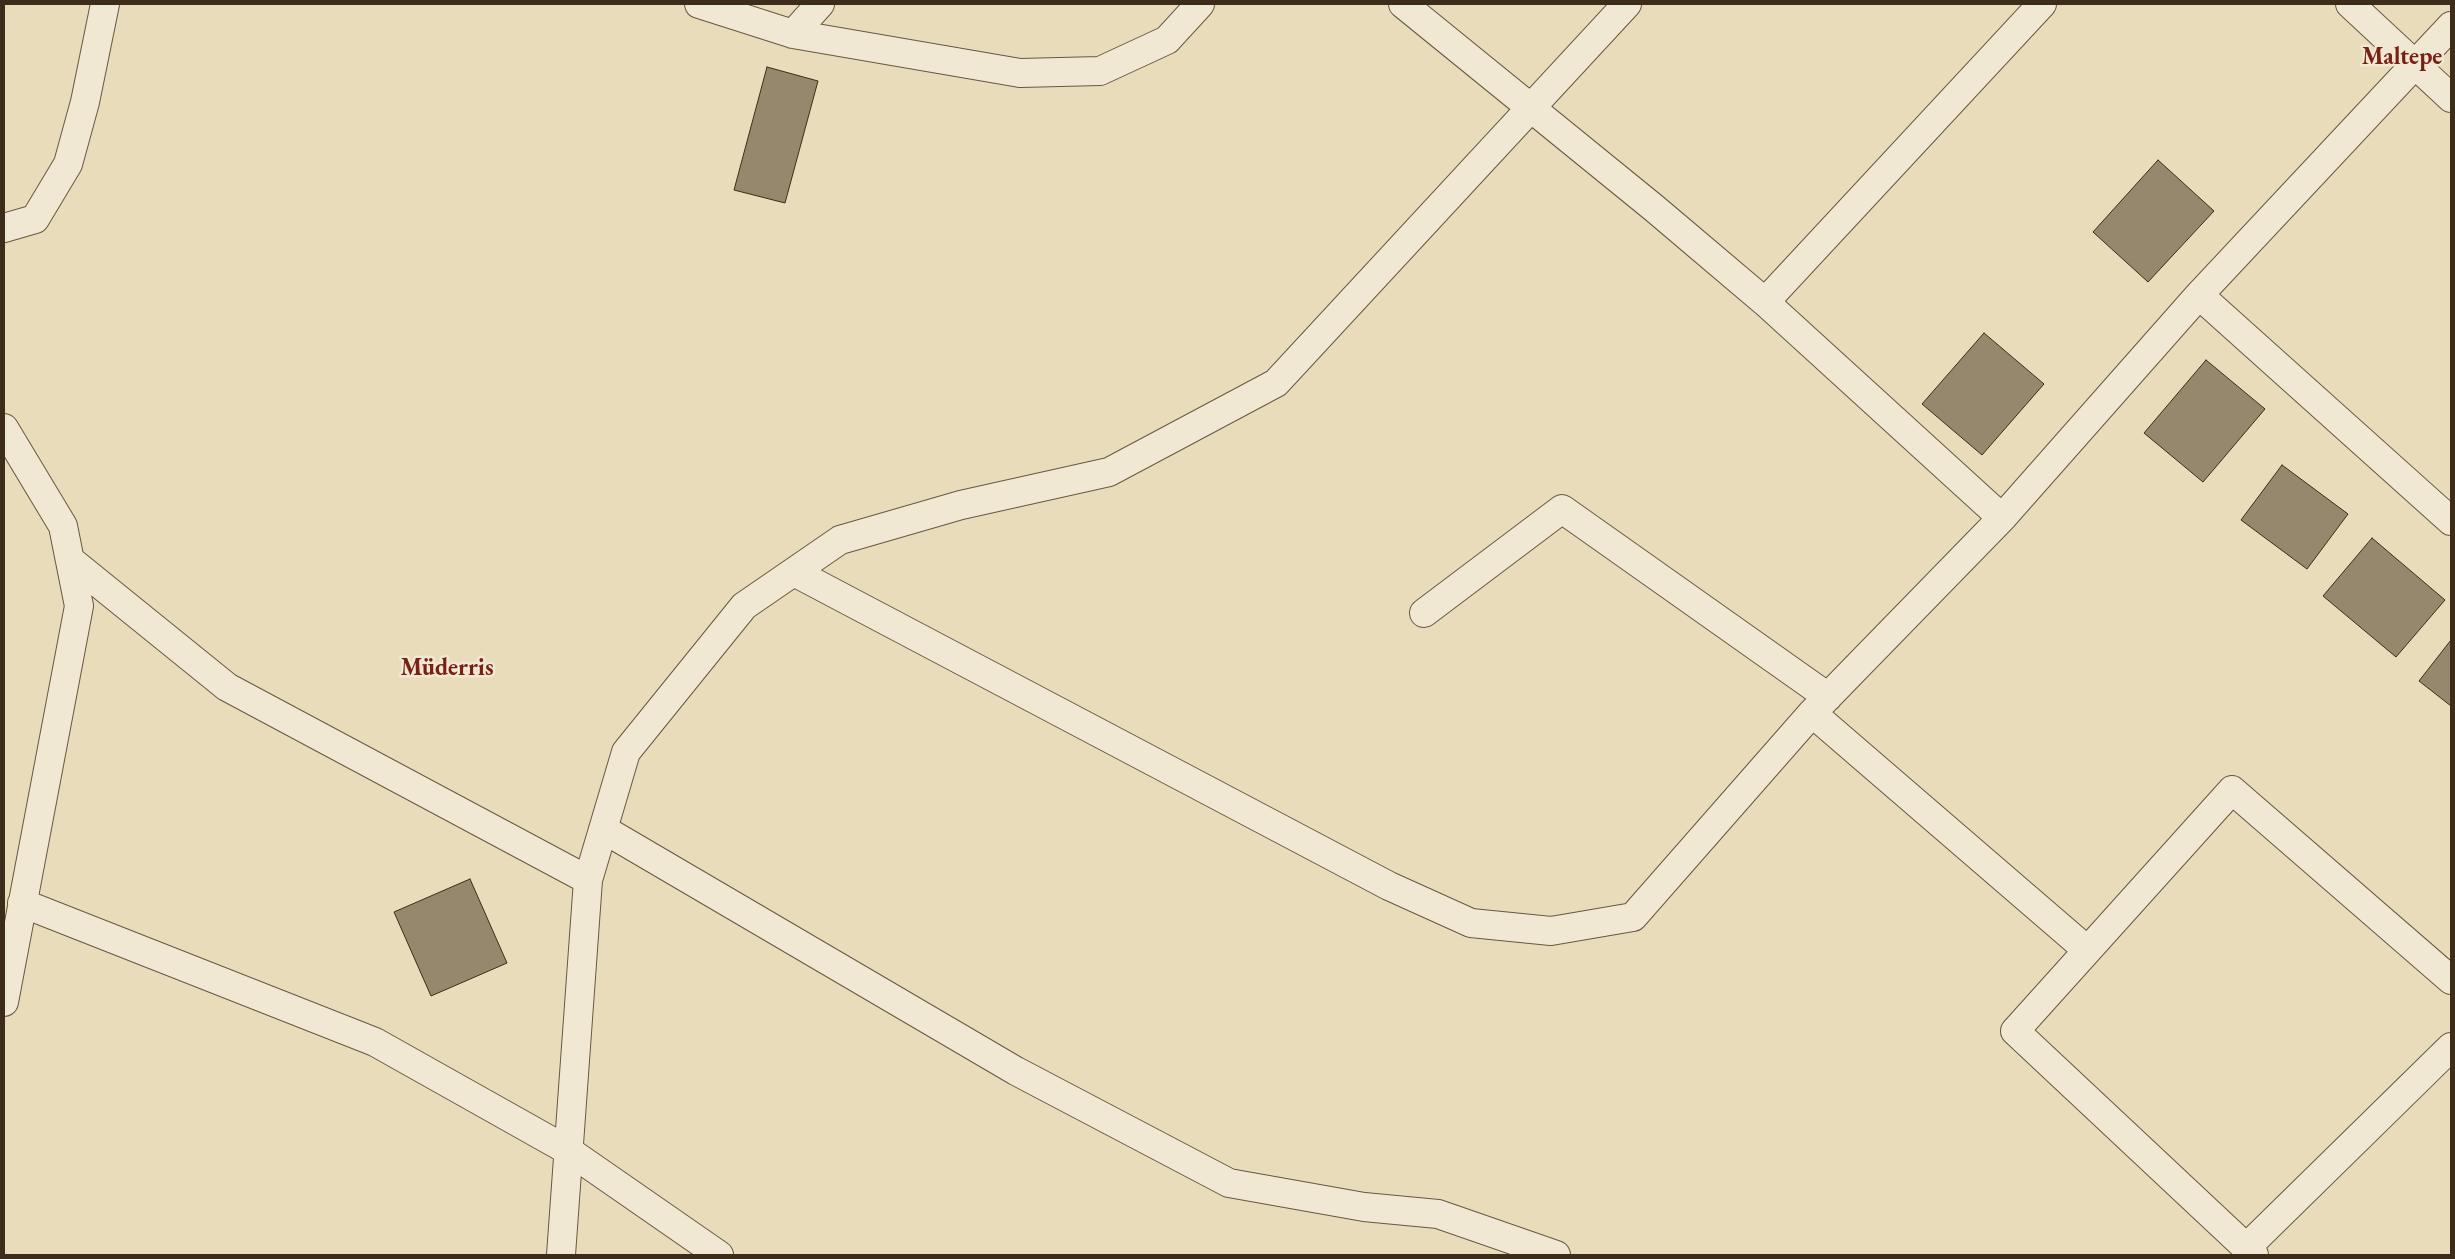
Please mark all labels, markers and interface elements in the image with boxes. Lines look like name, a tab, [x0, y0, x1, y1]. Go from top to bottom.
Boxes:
district label: Maltepe	[2362, 43, 2442, 71]
district label: Müderris	[400, 654, 494, 682]

